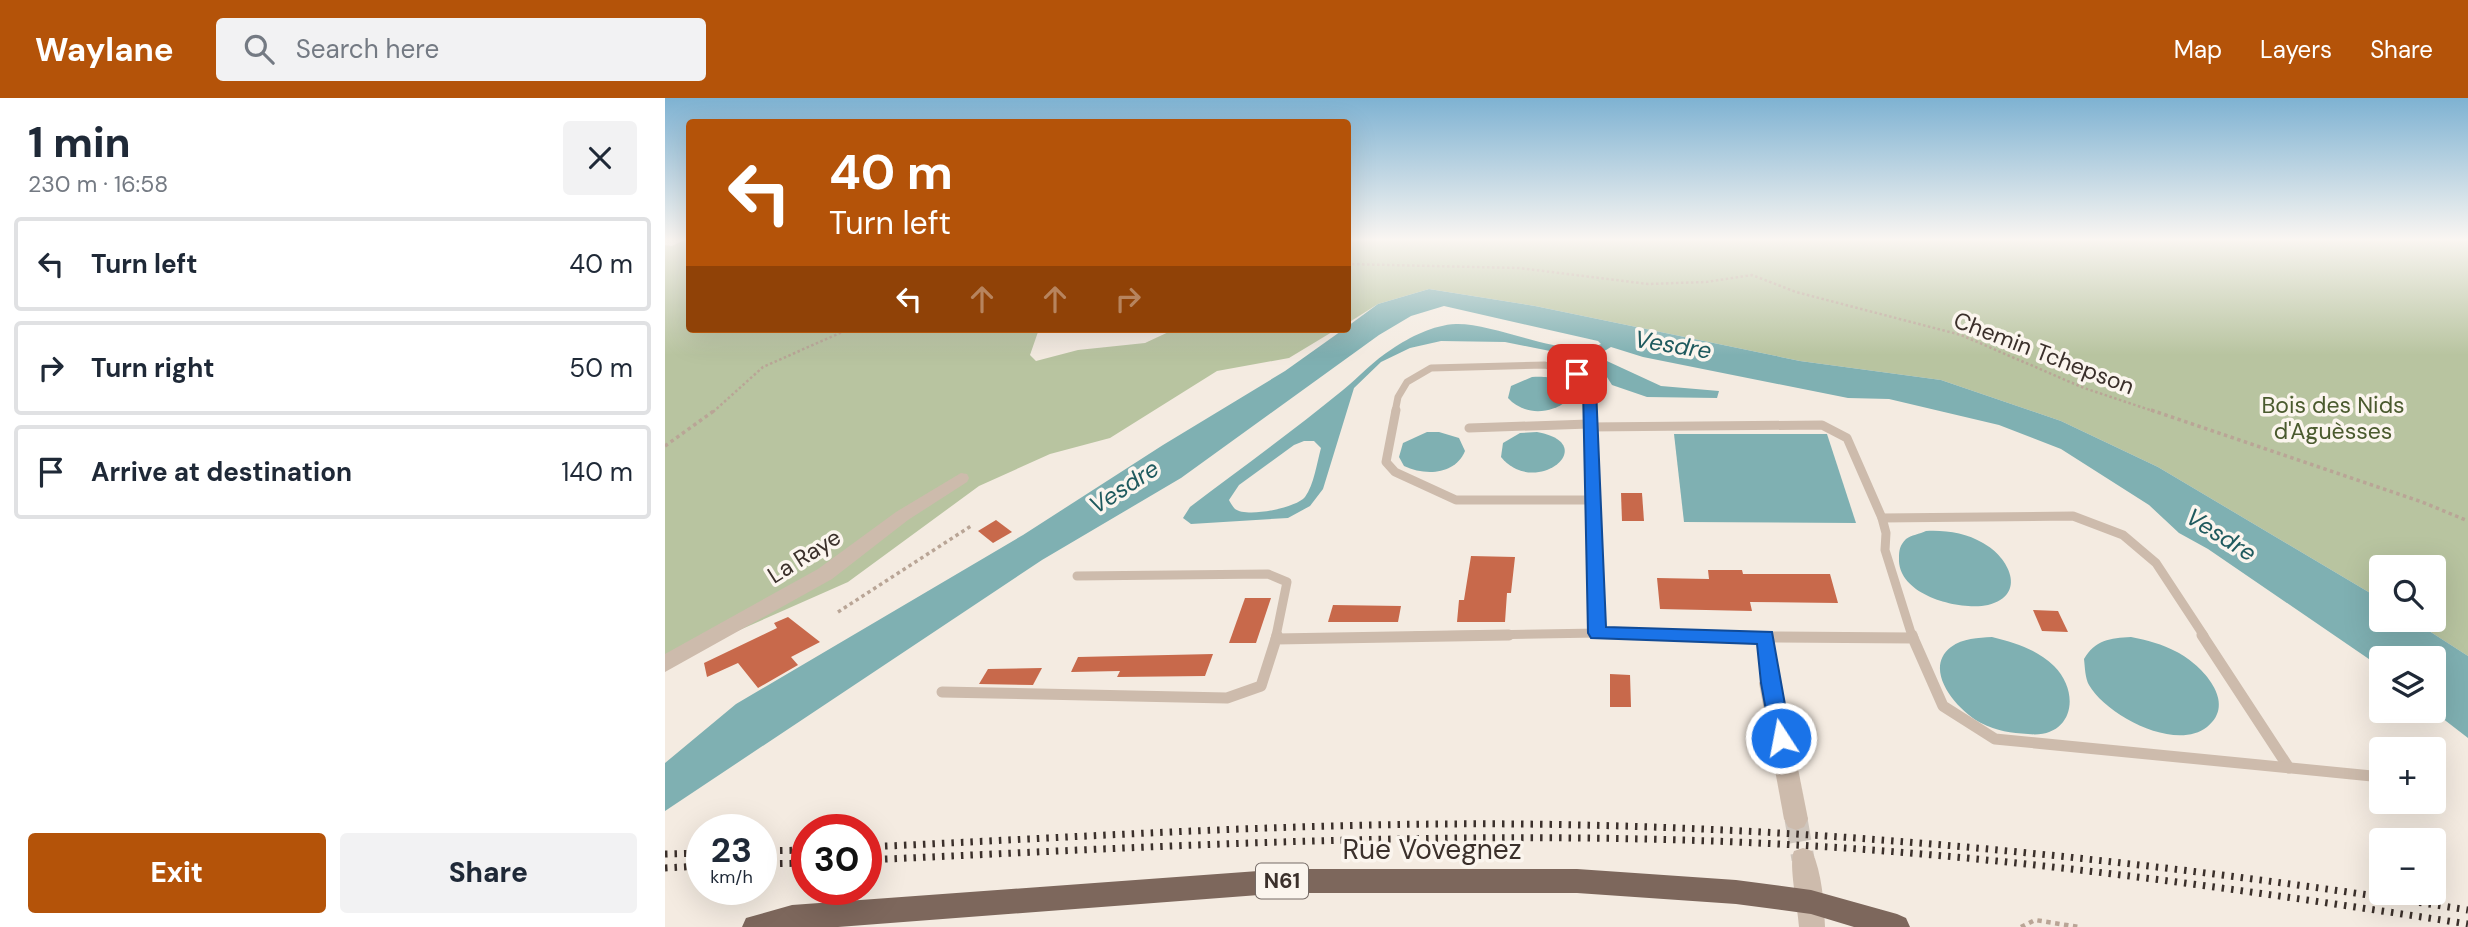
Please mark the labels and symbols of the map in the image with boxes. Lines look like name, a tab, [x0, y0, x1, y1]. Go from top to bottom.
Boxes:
street label: Chemin Tchepson	[1949, 305, 2139, 401]
water label: Vesdre	[1632, 323, 1714, 366]
pin	[1547, 344, 1607, 404]
park label: Bois des Nids d'Aguèsses	[2261, 390, 2405, 446]
water label: Vesdre	[1083, 452, 1165, 521]
water label: Vesdre	[2180, 501, 2262, 568]
street label: La Raye	[762, 522, 846, 590]
position arrow	[1744, 701, 1818, 775]
speed limit sign: 30	[791, 814, 882, 905]
street label: Rue Vovegnez	[1342, 831, 1522, 868]
road number: N61	[1256, 864, 1308, 898]

